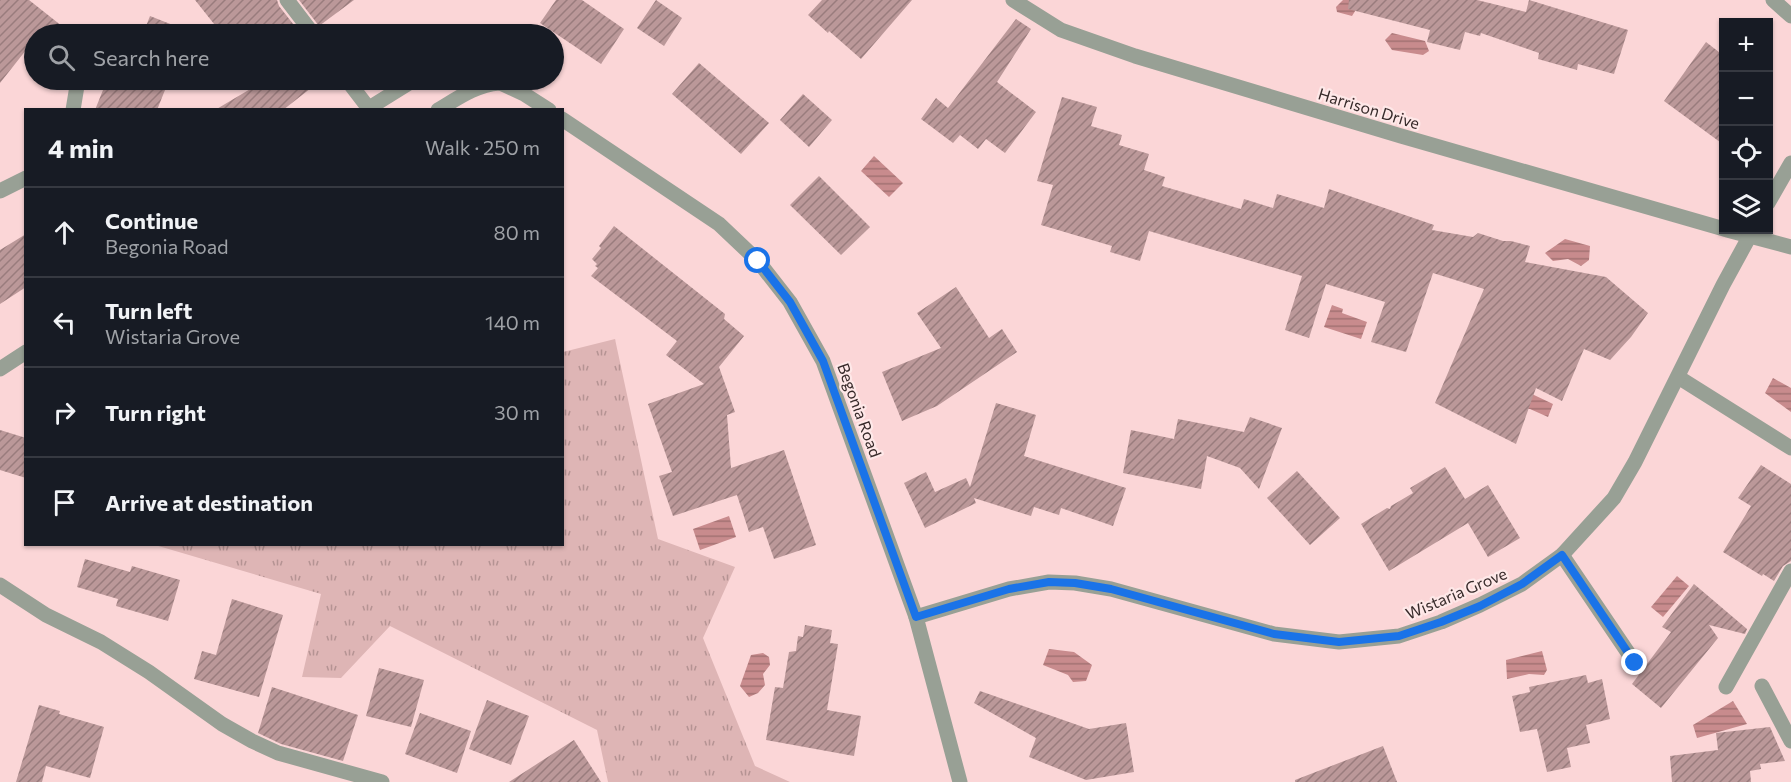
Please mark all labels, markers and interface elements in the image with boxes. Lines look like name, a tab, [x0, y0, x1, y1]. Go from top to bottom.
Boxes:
map controls	[1719, 18, 1773, 234]
button: +	[1719, 18, 1773, 72]
search box	[24, 24, 564, 90]
icon: search	[45, 41, 78, 74]
text: Search here	[93, 44, 209, 71]
button: −	[1719, 72, 1773, 126]
street label: Harrison Drive	[1316, 84, 1422, 132]
button: locate	[1719, 126, 1773, 180]
text: 4 min	[48, 132, 114, 163]
text: Walk · 250 m	[425, 135, 540, 159]
button: layers	[1719, 180, 1773, 234]
text: Continue	[105, 207, 198, 234]
icon: ahead	[48, 216, 81, 249]
text: 80 m	[494, 220, 540, 244]
text: Begonia Road	[105, 234, 229, 258]
route start	[744, 247, 770, 273]
text: Turn left	[105, 297, 192, 324]
icon: left	[48, 306, 81, 339]
text: 140 m	[485, 310, 540, 334]
text: Wistaria Grove	[105, 324, 240, 348]
street label: Begonia Road	[834, 360, 886, 460]
icon: right	[48, 396, 81, 429]
text: Turn right	[105, 399, 206, 426]
text: 30 m	[494, 400, 540, 424]
icon: arrive	[48, 486, 81, 519]
text: Arrive at destination	[105, 489, 313, 516]
street label: Wistaria Grove	[1403, 563, 1509, 623]
route end	[1621, 649, 1647, 675]

